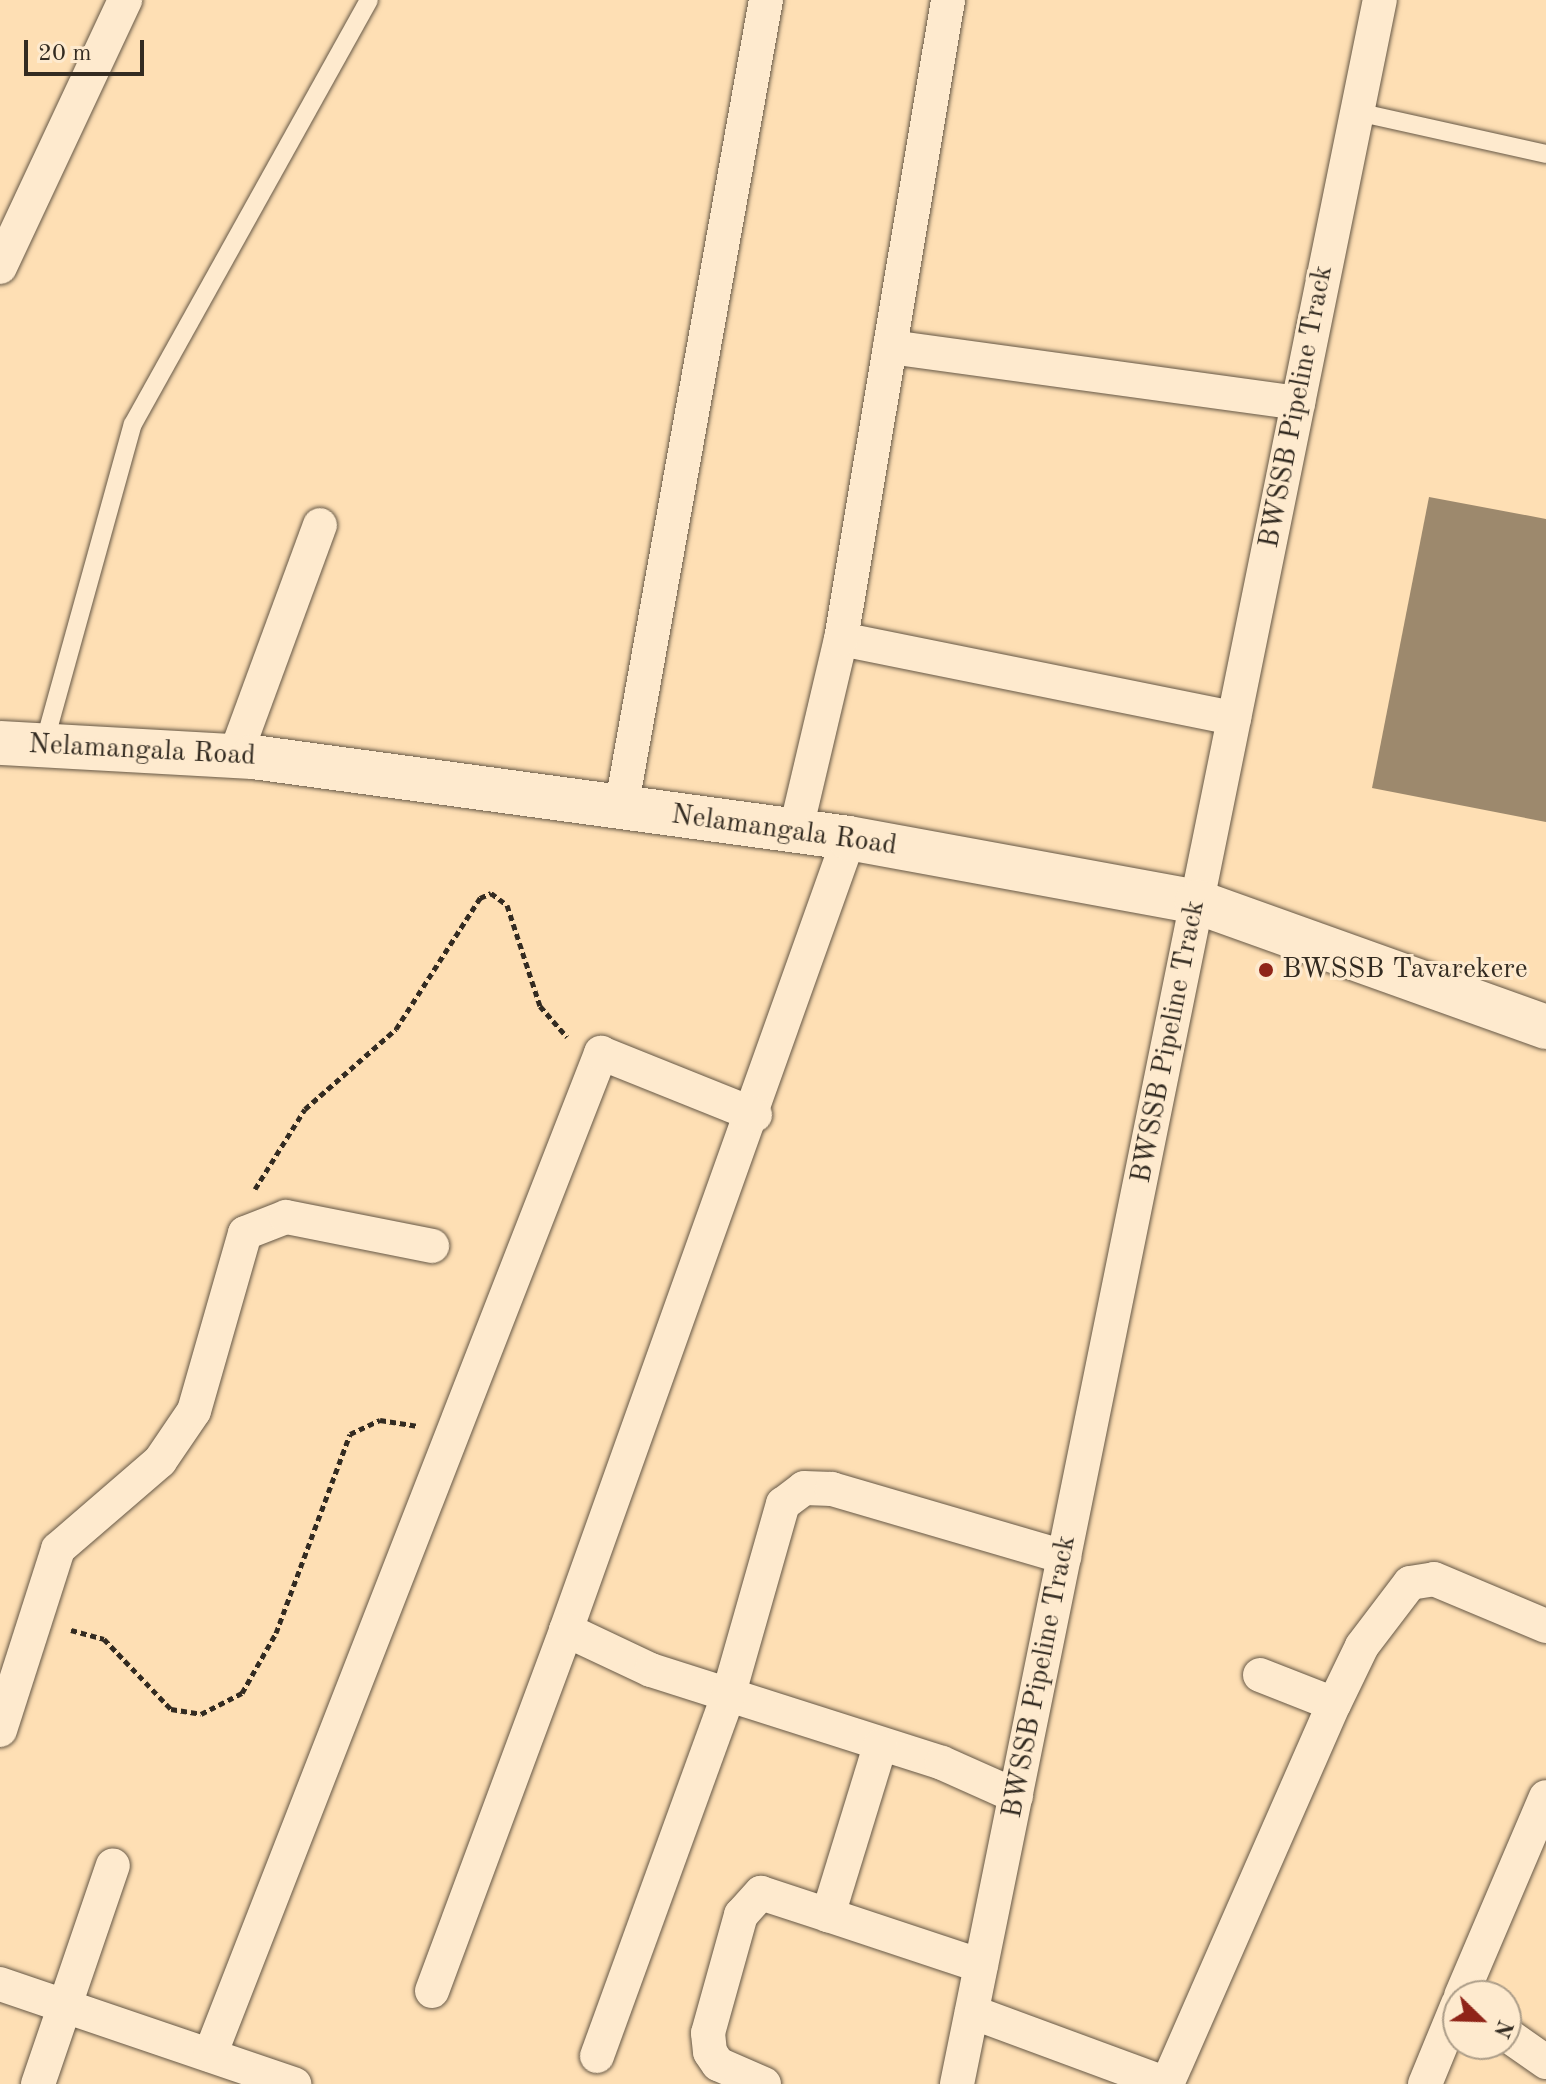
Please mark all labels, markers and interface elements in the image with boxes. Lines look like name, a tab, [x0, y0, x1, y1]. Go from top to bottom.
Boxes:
scale bar	[28, 24, 148, 74]
text: 20 m	[38, 42, 92, 66]
street label: BWSSB Pipeline Track	[1253, 263, 1341, 551]
street label: Nelamangala Road	[27, 728, 257, 774]
street label: Nelamangala Road	[669, 799, 899, 863]
street label: BWSSB Pipeline Track	[1125, 898, 1213, 1186]
place label: BWSSB Tavarekere	[1282, 953, 1528, 987]
marker: BWSSB Tavarekere	[1257, 961, 1275, 979]
street label: BWSSB Pipeline Track	[996, 1533, 1084, 1821]
north arrow	[1442, 1980, 1522, 2060]
text: N	[1489, 2017, 1516, 2041]

